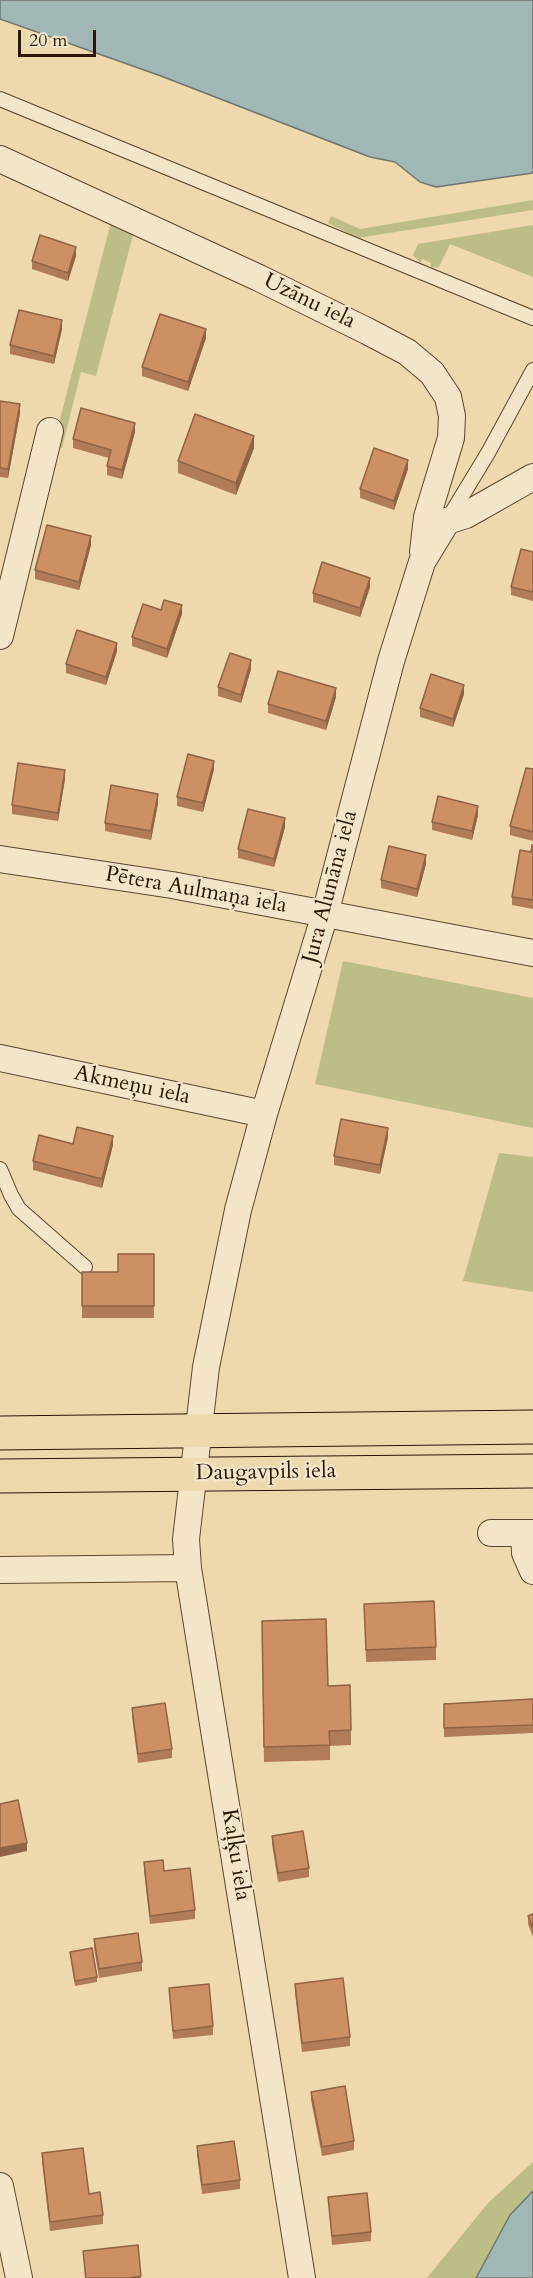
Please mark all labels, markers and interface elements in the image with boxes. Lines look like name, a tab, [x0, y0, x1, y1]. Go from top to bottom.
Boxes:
scale bar	[21, 18, 99, 56]
text: 20 m	[29, 28, 68, 53]
street label: Uzānu iela	[259, 268, 359, 336]
street label: Jura Alunāna iela	[298, 808, 364, 966]
street label: Pētera Aulmaņa iela	[103, 862, 289, 920]
street label: Akmeņu iela	[72, 1061, 192, 1111]
street label: Daugavpils iela	[196, 1459, 336, 1487]
street label: Kaļķu iela	[215, 1807, 255, 1903]

